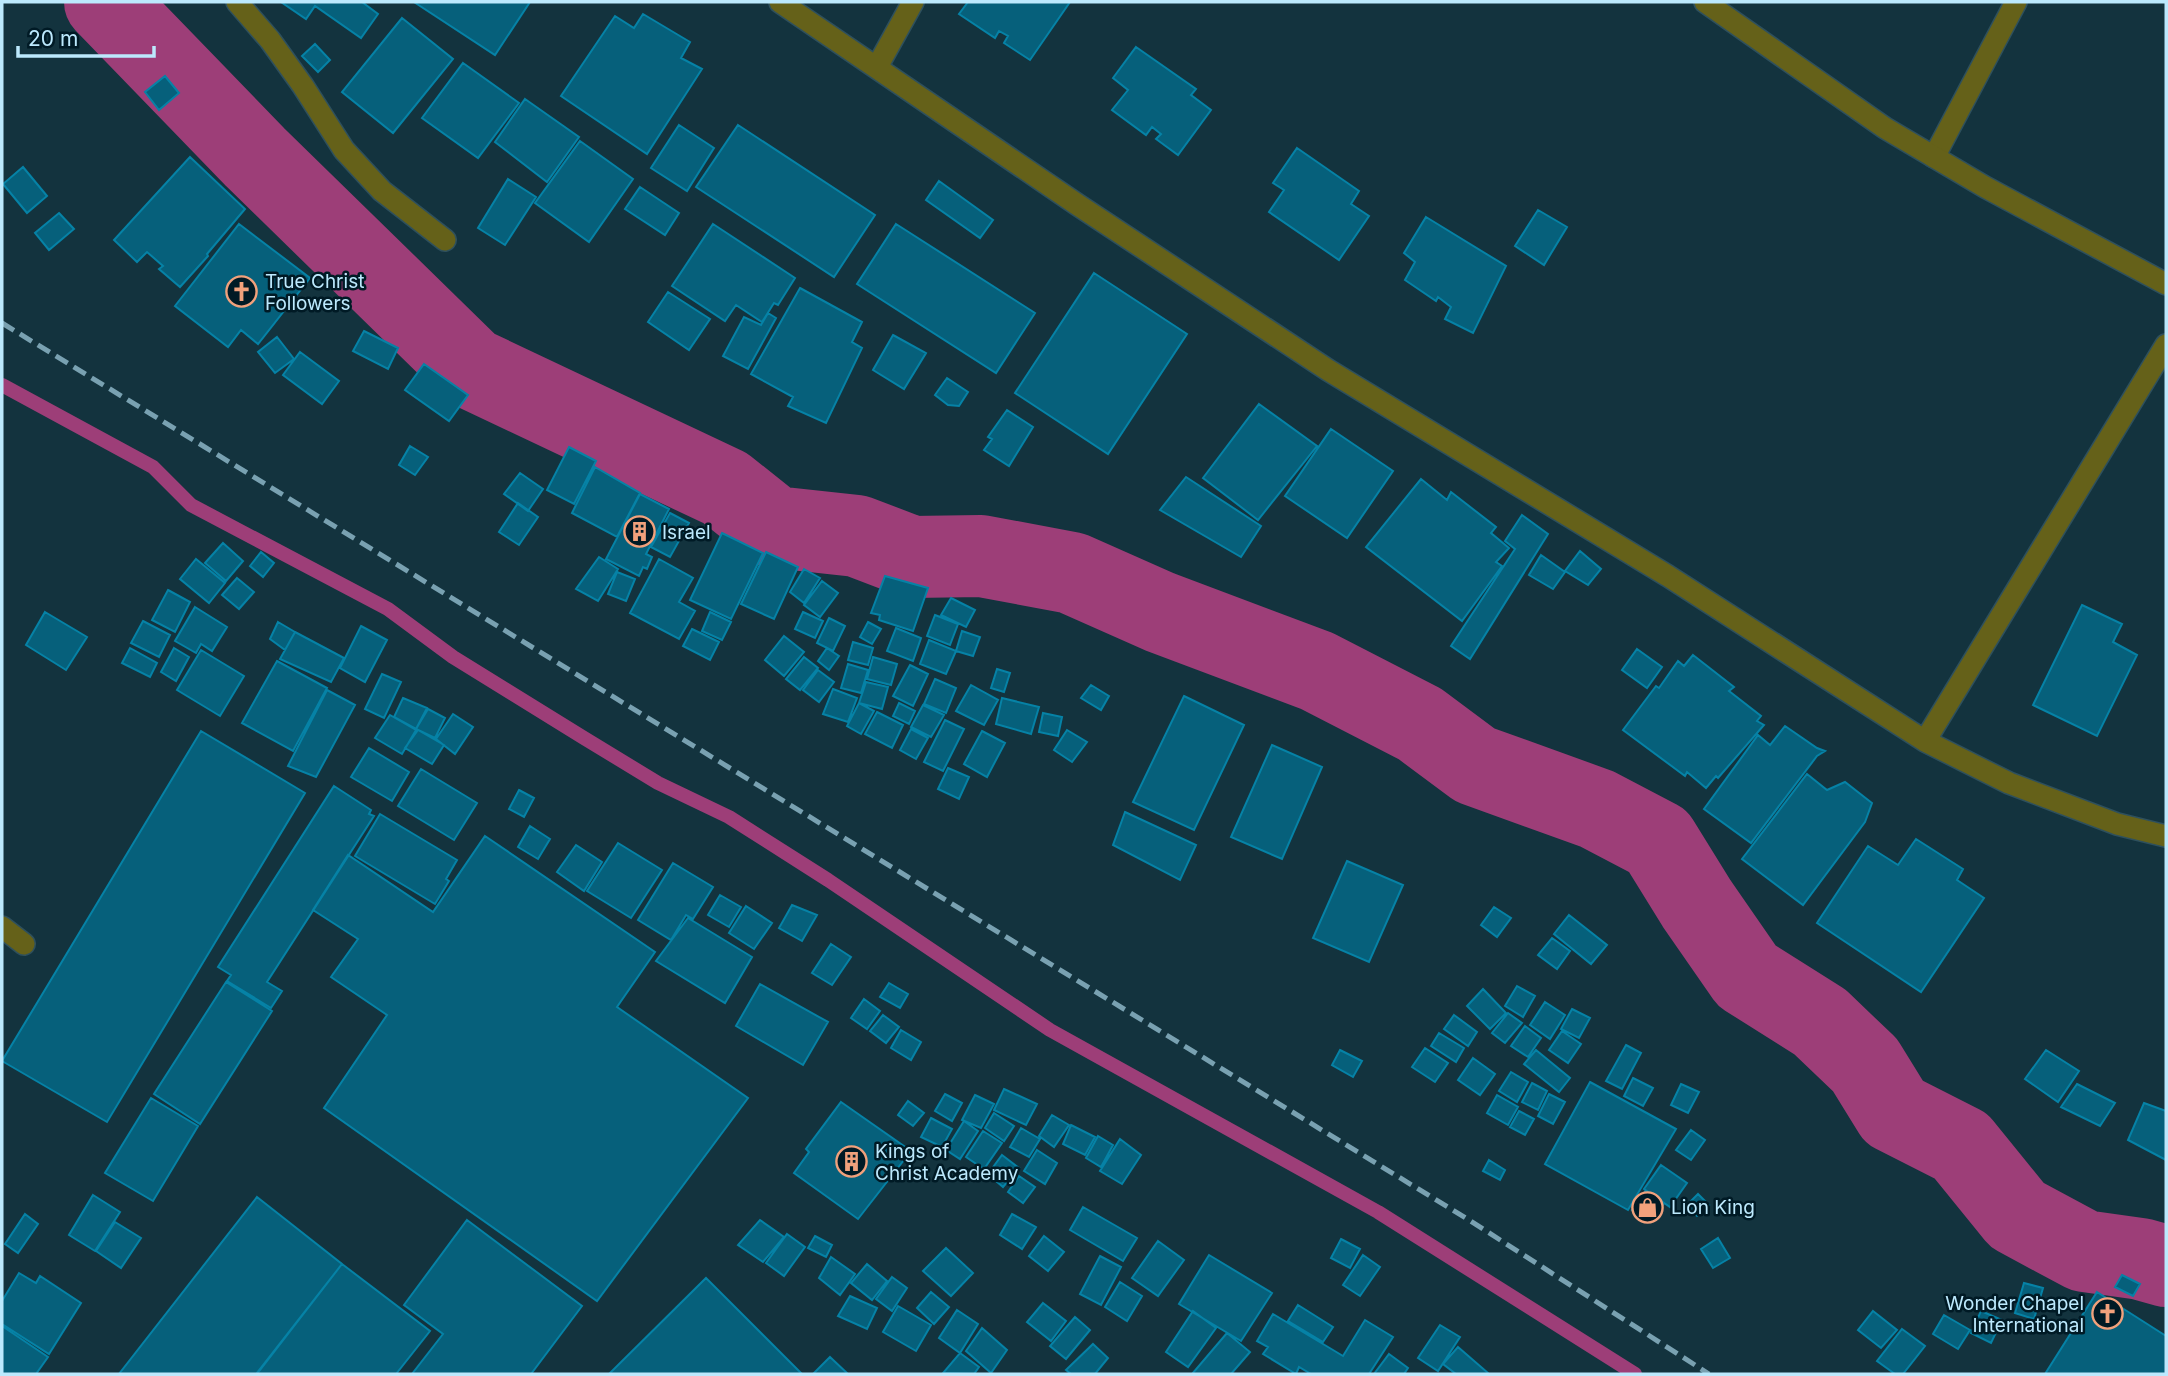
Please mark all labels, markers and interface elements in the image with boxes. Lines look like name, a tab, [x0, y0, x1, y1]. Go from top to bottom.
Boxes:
scale bar	[18, 14, 154, 58]
text: 20 m	[28, 26, 78, 51]
place label: True Christ Followers	[265, 270, 364, 315]
church icon: True Christ Followers	[225, 275, 259, 309]
building icon: Israel	[622, 515, 656, 549]
place label: Israel	[662, 521, 711, 544]
place label: Kings of Christ Academy	[875, 1140, 1019, 1185]
building icon: Kings of Christ Academy	[835, 1145, 869, 1179]
shop icon: Lion King	[1631, 1190, 1665, 1224]
place label: Lion King	[1671, 1196, 1755, 1219]
place label: Wonder Chapel International	[1945, 1292, 2084, 1337]
church icon: Wonder Chapel International	[2090, 1297, 2124, 1331]

